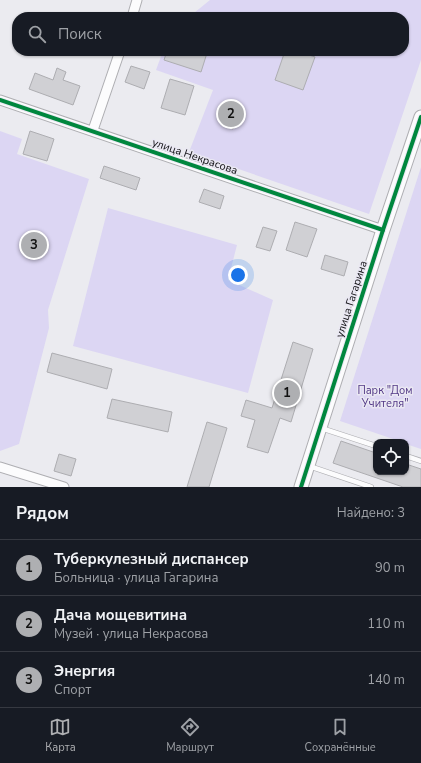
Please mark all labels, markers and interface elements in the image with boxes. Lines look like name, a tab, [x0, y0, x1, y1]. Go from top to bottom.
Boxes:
search box	[12, 12, 409, 56]
icon: search	[26, 23, 48, 45]
text: Поиск	[58, 24, 102, 44]
pin: 2	[218, 99, 244, 129]
street label: улица Некрасова	[150, 135, 240, 178]
pin: 3	[21, 230, 47, 260]
street label: улица Гагарина	[332, 259, 371, 339]
your location	[228, 265, 248, 285]
pin: 1	[274, 378, 300, 408]
park label: Парк "Дом Учителя"	[357, 383, 413, 411]
map controls	[373, 439, 409, 475]
button: locate	[373, 439, 409, 475]
text: Рядом	[16, 502, 69, 525]
text: Найдено: 3	[337, 504, 405, 522]
text: Туберкулезный диспансер	[54, 549, 249, 569]
text: 1	[25, 559, 33, 577]
text: 90 m	[375, 559, 405, 577]
text: Больница · улица Гагарина	[54, 569, 218, 587]
text: Дача мощевитина	[54, 605, 187, 625]
text: 2	[25, 615, 33, 633]
text: 110 m	[367, 615, 405, 633]
text: Музей · улица Некрасова	[54, 625, 208, 643]
text: Энергия	[54, 661, 115, 681]
text: 3	[25, 671, 33, 689]
text: 140 m	[367, 671, 405, 689]
text: Спорт	[54, 681, 91, 699]
tab: Карта	[45, 716, 76, 755]
tab: Маршрут	[166, 716, 214, 755]
tab: Сохранённые	[305, 716, 376, 755]

